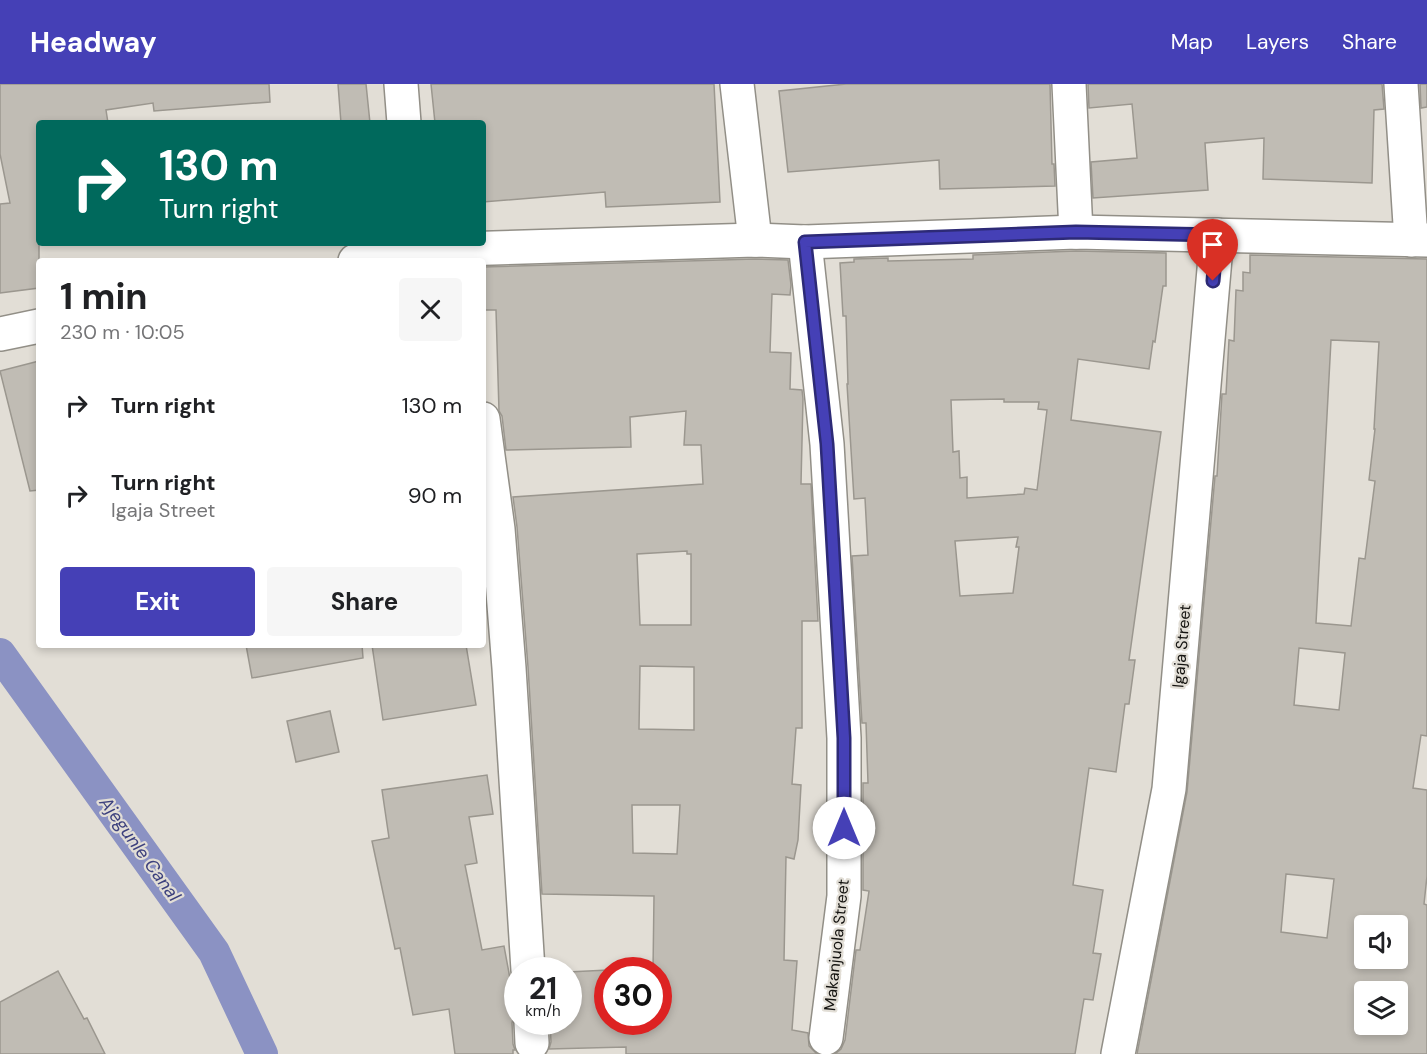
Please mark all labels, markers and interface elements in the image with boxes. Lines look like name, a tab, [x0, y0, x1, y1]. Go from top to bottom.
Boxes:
text: Headway	[30, 24, 157, 61]
text: Map	[1171, 28, 1213, 56]
text: Layers	[1246, 28, 1309, 56]
text: Share	[1342, 28, 1397, 56]
text: 130 m	[159, 138, 279, 193]
icon: right	[60, 144, 138, 222]
text: Turn right	[159, 191, 279, 226]
pin	[1187, 219, 1238, 281]
icon: arrive	[1196, 228, 1229, 261]
text: 1 min	[60, 273, 148, 320]
button: close	[399, 278, 462, 341]
text: 230 m · 10:05	[60, 319, 185, 345]
icon: right	[60, 389, 93, 422]
text: Turn right	[111, 391, 216, 420]
text: 130 m	[402, 391, 462, 420]
text: Turn right	[111, 468, 216, 497]
icon: right	[60, 479, 93, 512]
text: 90 m	[408, 481, 462, 510]
text: Igaja Street	[111, 497, 215, 523]
button: Exit	[60, 567, 255, 636]
button: Share	[267, 567, 462, 636]
street label: Igaja Street	[1167, 603, 1196, 689]
water label: Ajegunle Canal	[93, 791, 187, 907]
position arrow	[812, 796, 876, 860]
street label: Makanjuola Street	[819, 878, 854, 1012]
map controls	[1354, 915, 1408, 1035]
button: sound	[1354, 915, 1408, 969]
speed limit sign: 30	[594, 957, 672, 1035]
text: 21	[529, 969, 557, 1008]
button: layers	[1354, 981, 1408, 1035]
text: km/h	[525, 1001, 561, 1021]

